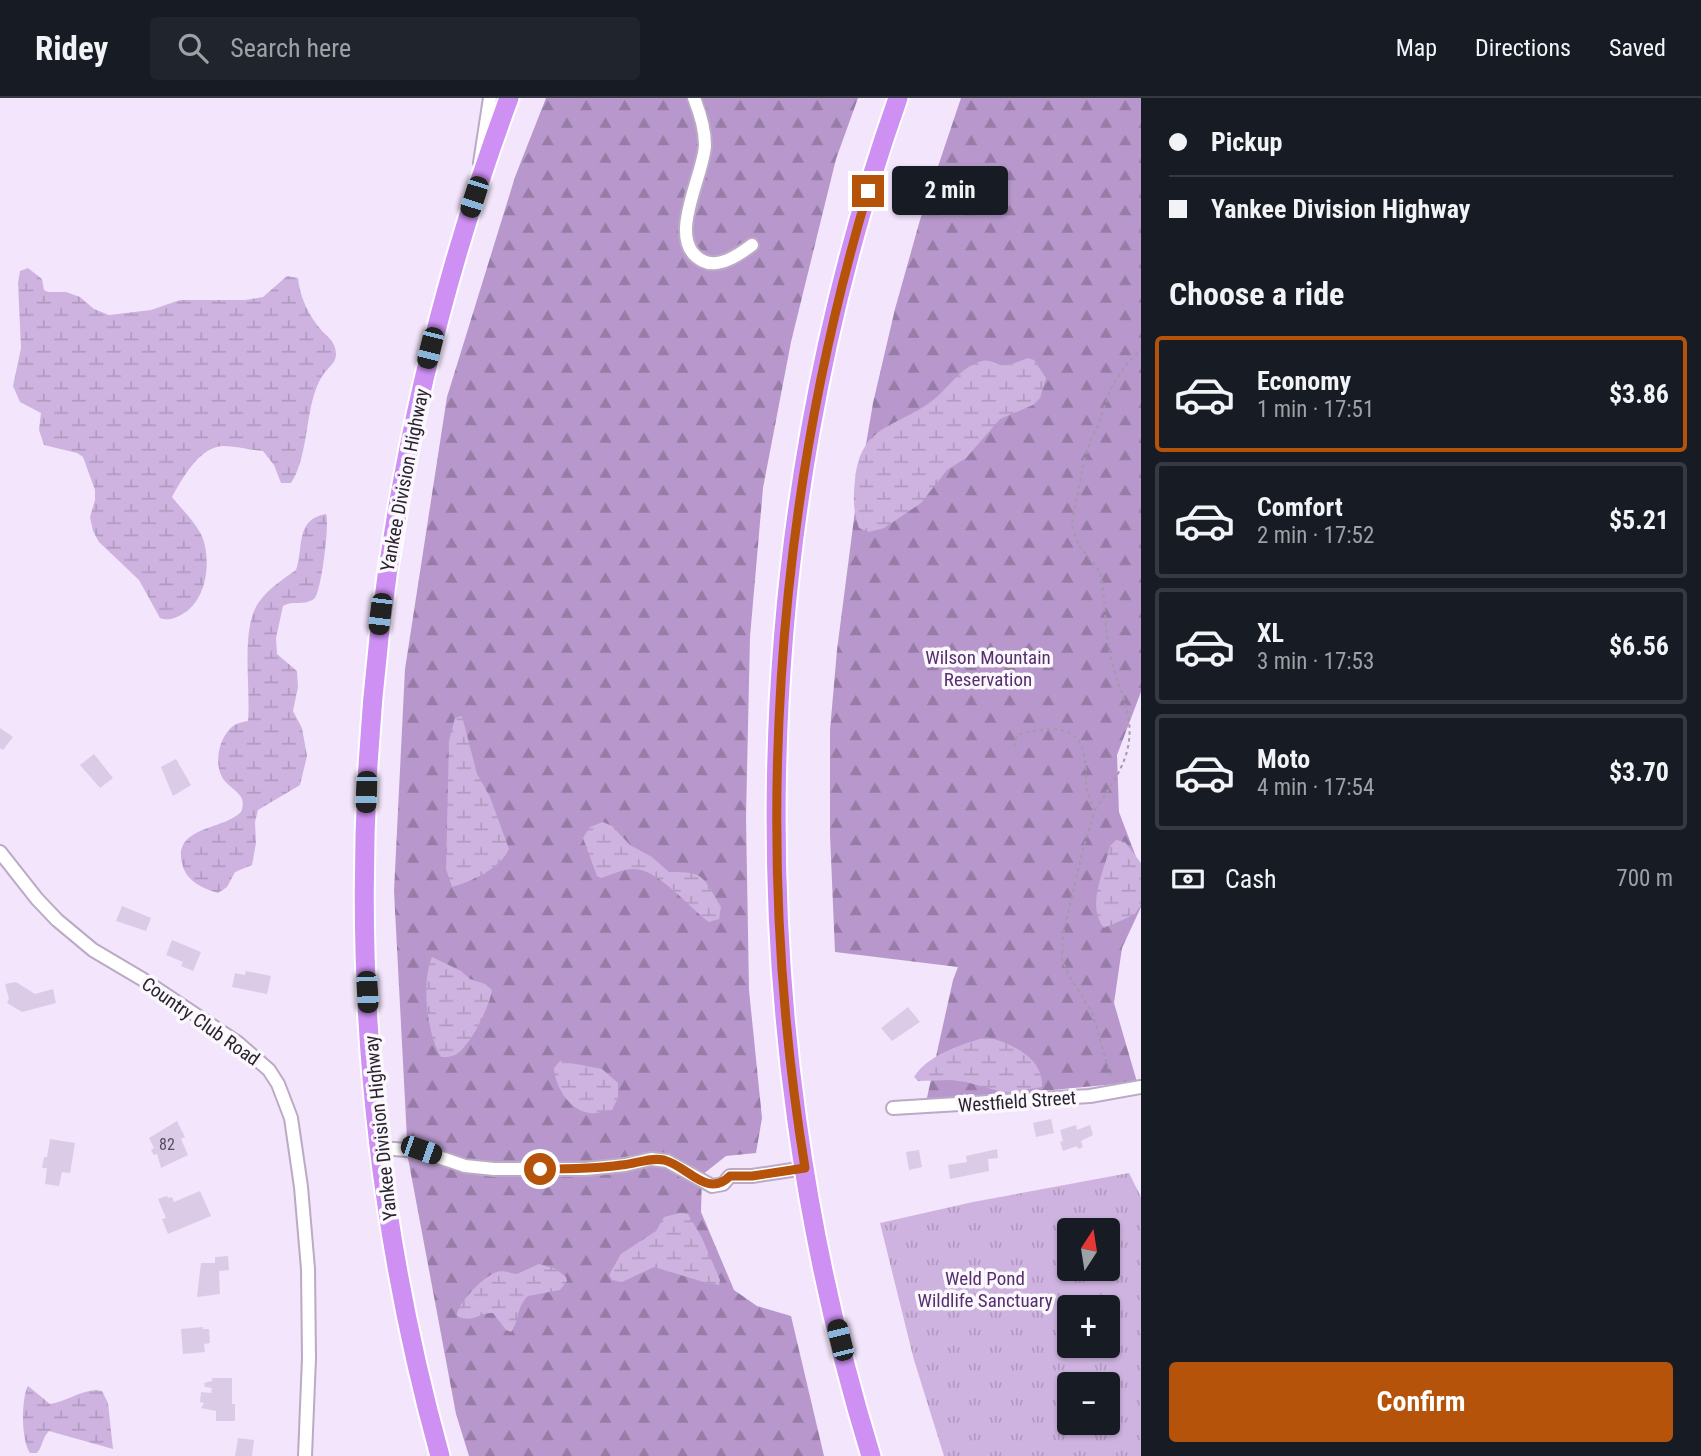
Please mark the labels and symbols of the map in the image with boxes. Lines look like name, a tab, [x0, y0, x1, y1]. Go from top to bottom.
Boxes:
callout: 2 min	[892, 166, 1008, 216]
car	[458, 174, 491, 220]
route end	[852, 175, 884, 207]
car	[415, 325, 446, 371]
street label: Yankee Division Highway	[375, 387, 434, 574]
car	[368, 592, 393, 636]
park label: Wilson Mountain Reservation	[925, 646, 1051, 691]
car	[355, 771, 378, 813]
car	[356, 970, 379, 1014]
street label: Country Club Road	[137, 972, 264, 1071]
street label: Yankee Division Highway	[359, 1034, 402, 1222]
street label: Westfield Street	[957, 1086, 1077, 1117]
car	[398, 1133, 445, 1167]
house number: 82	[159, 1135, 175, 1154]
route start	[524, 1153, 556, 1185]
north arrow	[1057, 1218, 1120, 1281]
park label: Weld Pond Wildlife Sanctuary	[917, 1267, 1053, 1312]
car	[825, 1317, 856, 1363]

